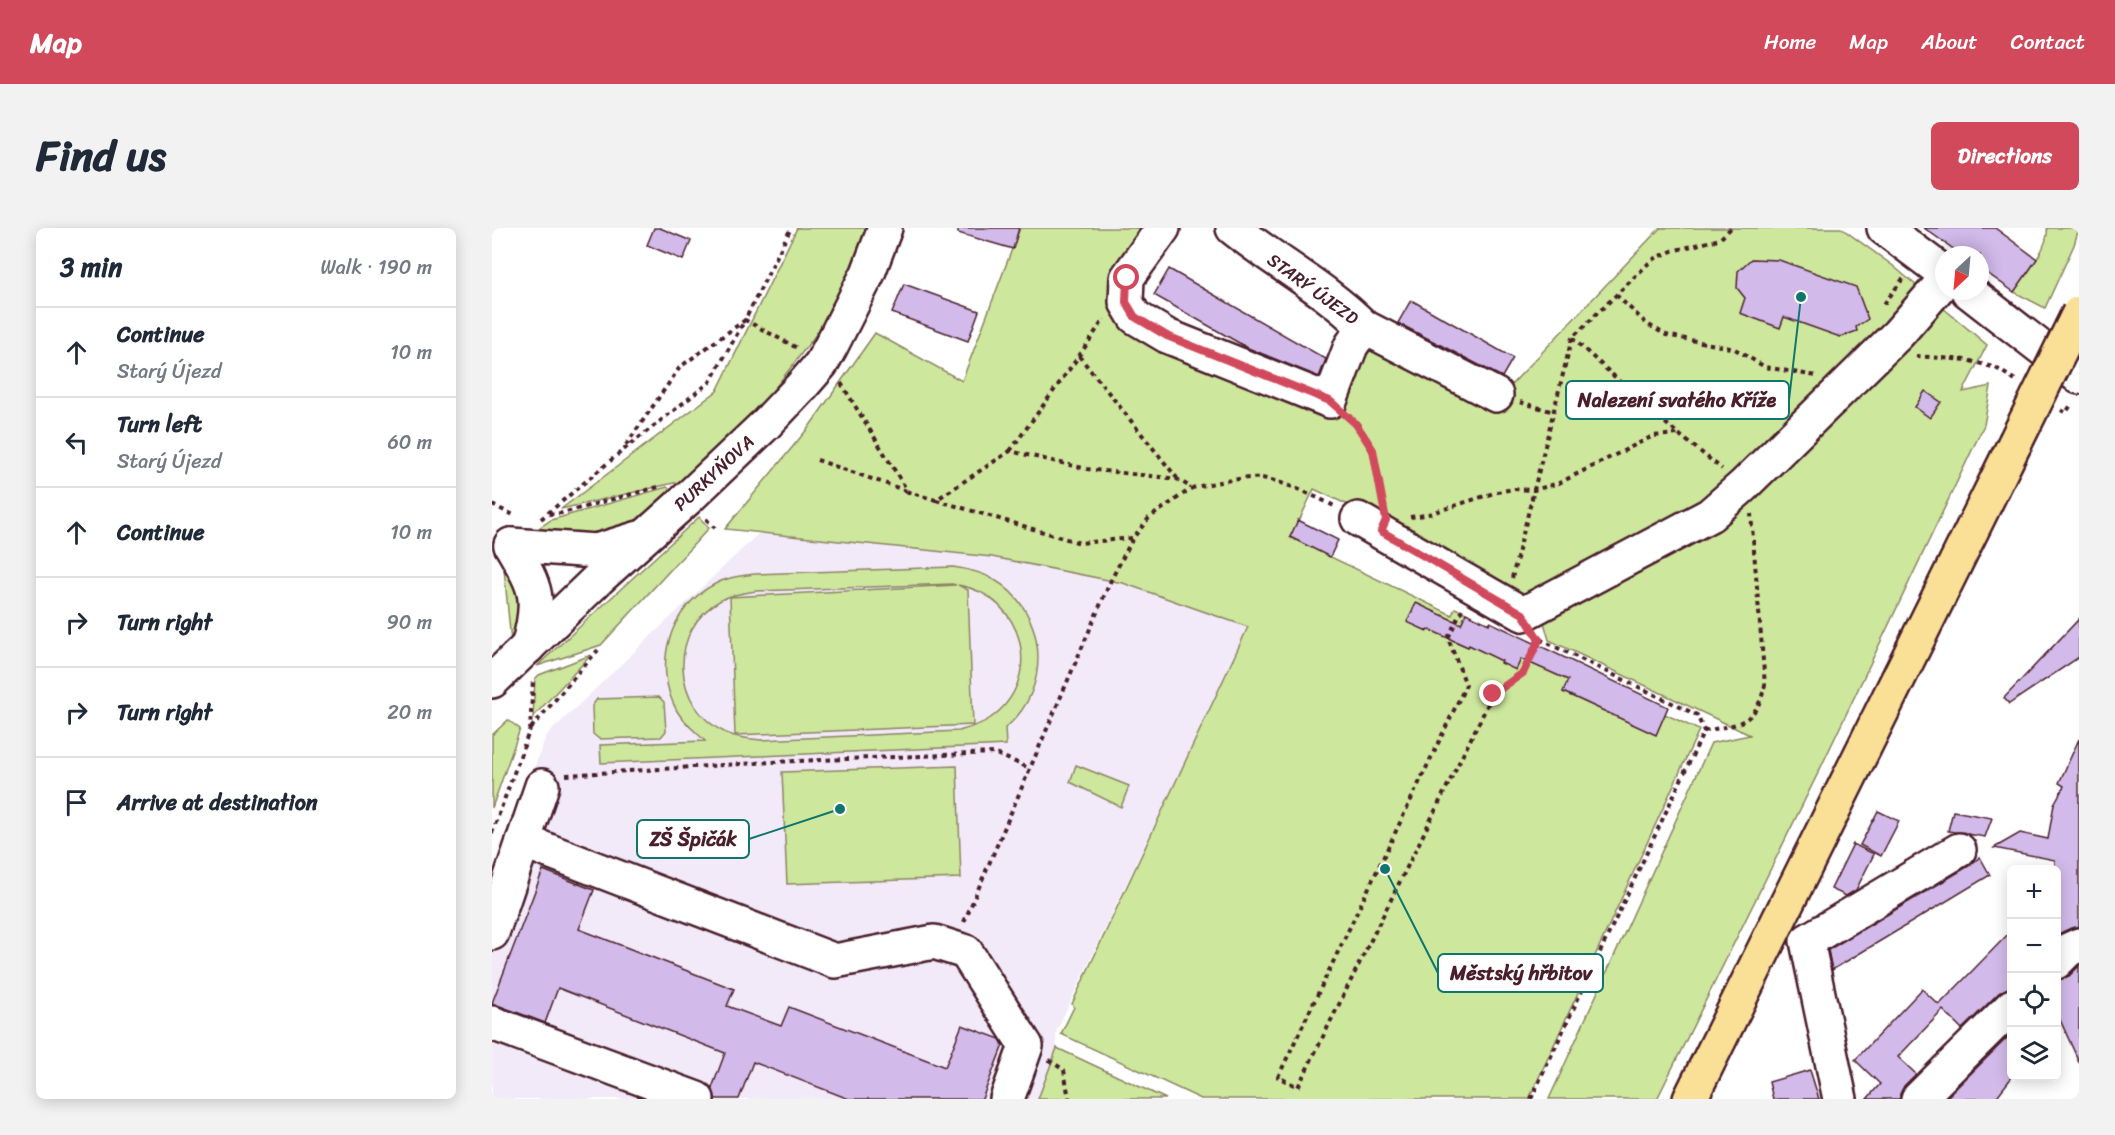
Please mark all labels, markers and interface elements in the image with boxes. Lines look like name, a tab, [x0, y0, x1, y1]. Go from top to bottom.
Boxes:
text: Map	[30, 18, 82, 67]
text: Home	[1764, 23, 1816, 61]
text: Map	[1849, 23, 1888, 61]
text: About	[1921, 23, 1978, 61]
text: Contact	[2011, 23, 2085, 61]
text: Find us	[36, 119, 166, 193]
button: Directions	[1931, 122, 2079, 190]
text: 3 min	[60, 244, 122, 290]
street label: STARÝ ÚJEZD	[1260, 244, 1366, 334]
north arrow	[1935, 246, 1989, 300]
text: Walk · 190 m	[320, 250, 432, 285]
route start	[1113, 264, 1139, 290]
text: Continue	[117, 315, 205, 354]
text: 10 m	[390, 335, 432, 370]
icon: ahead	[60, 336, 93, 369]
text: Starý Újezd	[117, 354, 222, 389]
callout: Nalezení svatého Kříže	[1566, 381, 1789, 419]
text: Nalezení svatého Kříže	[1577, 383, 1777, 418]
text: Turn left	[117, 405, 202, 444]
text: 60 m	[387, 425, 432, 460]
icon: left	[60, 426, 93, 459]
street label: PURKYŇOVA	[666, 427, 762, 519]
text: Starý Újezd	[117, 444, 222, 479]
text: Continue	[117, 513, 205, 552]
text: 10 m	[390, 515, 432, 550]
icon: ahead	[60, 516, 93, 549]
text: Turn right	[117, 603, 212, 642]
text: 90 m	[387, 605, 432, 640]
icon: right	[60, 606, 93, 639]
route end	[1479, 680, 1505, 706]
text: Turn right	[117, 693, 212, 732]
text: 20 m	[387, 695, 432, 730]
icon: right	[60, 696, 93, 729]
text: Arrive at destination	[117, 783, 318, 822]
icon: arrive	[60, 786, 93, 819]
callout: ZŠ Špičák	[637, 820, 749, 858]
text: ZŠ Špičák	[648, 822, 737, 857]
map controls	[2007, 865, 2061, 1081]
button: +	[2007, 865, 2061, 919]
button: −	[2007, 919, 2061, 973]
callout: Městský hřbitov	[1438, 954, 1603, 992]
text: Městský hřbitov	[1449, 956, 1594, 991]
button: locate	[2007, 973, 2061, 1027]
button: layers	[2007, 1027, 2061, 1081]

